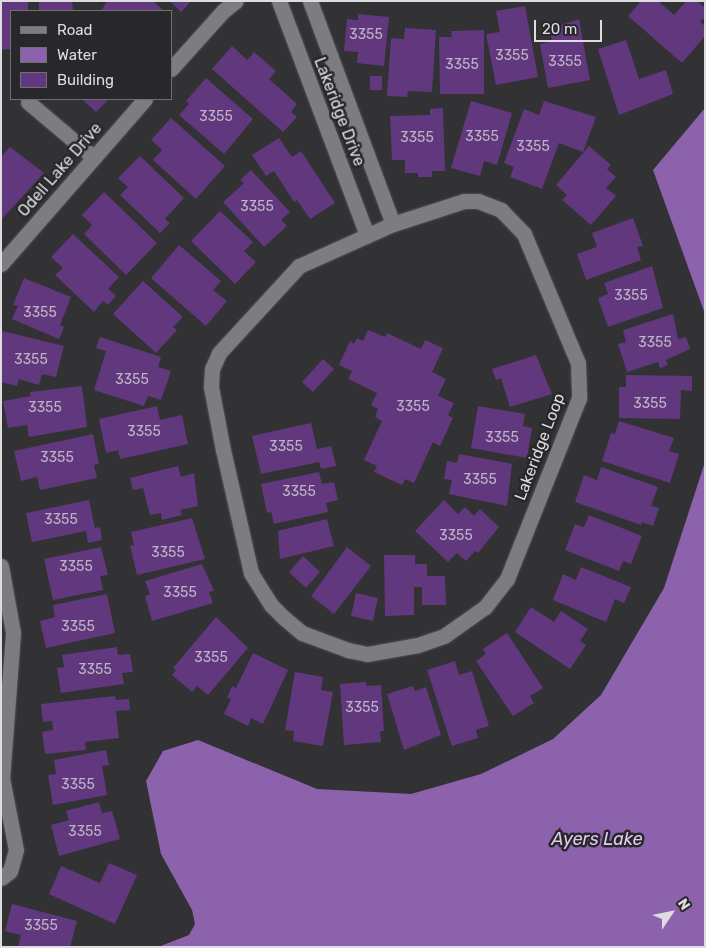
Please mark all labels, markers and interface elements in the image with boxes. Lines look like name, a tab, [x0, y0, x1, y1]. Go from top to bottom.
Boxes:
legend	[10, 10, 172, 100]
scale bar	[536, 10, 604, 42]
text: 20 m	[542, 20, 577, 38]
text: Road	[57, 21, 93, 39]
house number: 3355	[349, 27, 383, 43]
text: Water	[57, 46, 97, 64]
house number: 3355	[495, 48, 529, 64]
house number: 3355	[548, 54, 582, 70]
street label: Lakeridge Drive	[309, 55, 369, 169]
house number: 3355	[445, 57, 479, 73]
text: Building	[57, 71, 114, 89]
house number: 3355	[199, 109, 233, 125]
street label: Odell Lake Drive	[14, 119, 106, 221]
house number: 3355	[465, 129, 499, 145]
house number: 3355	[400, 130, 434, 146]
house number: 3355	[516, 139, 550, 155]
house number: 3355	[240, 199, 274, 215]
house number: 3355	[614, 288, 648, 304]
house number: 3355	[23, 305, 57, 321]
house number: 3355	[638, 335, 672, 351]
house number: 3355	[14, 352, 48, 368]
house number: 3355	[115, 372, 149, 388]
street label: Lakeridge Loop	[511, 391, 569, 503]
house number: 3355	[633, 396, 667, 412]
house number: 3355	[396, 399, 430, 415]
house number: 3355	[28, 400, 62, 416]
house number: 3355	[127, 424, 161, 440]
house number: 3355	[485, 430, 519, 446]
house number: 3355	[269, 439, 303, 455]
house number: 3355	[40, 450, 74, 466]
house number: 3355	[463, 472, 497, 488]
house number: 3355	[282, 484, 316, 500]
house number: 3355	[44, 512, 78, 528]
house number: 3355	[439, 528, 473, 544]
house number: 3355	[151, 545, 185, 561]
house number: 3355	[59, 559, 93, 575]
house number: 3355	[163, 585, 197, 601]
house number: 3355	[61, 619, 95, 635]
house number: 3355	[194, 650, 228, 666]
house number: 3355	[78, 662, 112, 678]
house number: 3355	[345, 700, 379, 716]
house number: 3355	[61, 777, 95, 793]
house number: 3355	[68, 824, 102, 840]
water label: Ayers Lake	[551, 828, 643, 850]
north arrow	[646, 888, 696, 938]
text: N	[674, 895, 694, 913]
house number: 3355	[24, 918, 58, 934]

